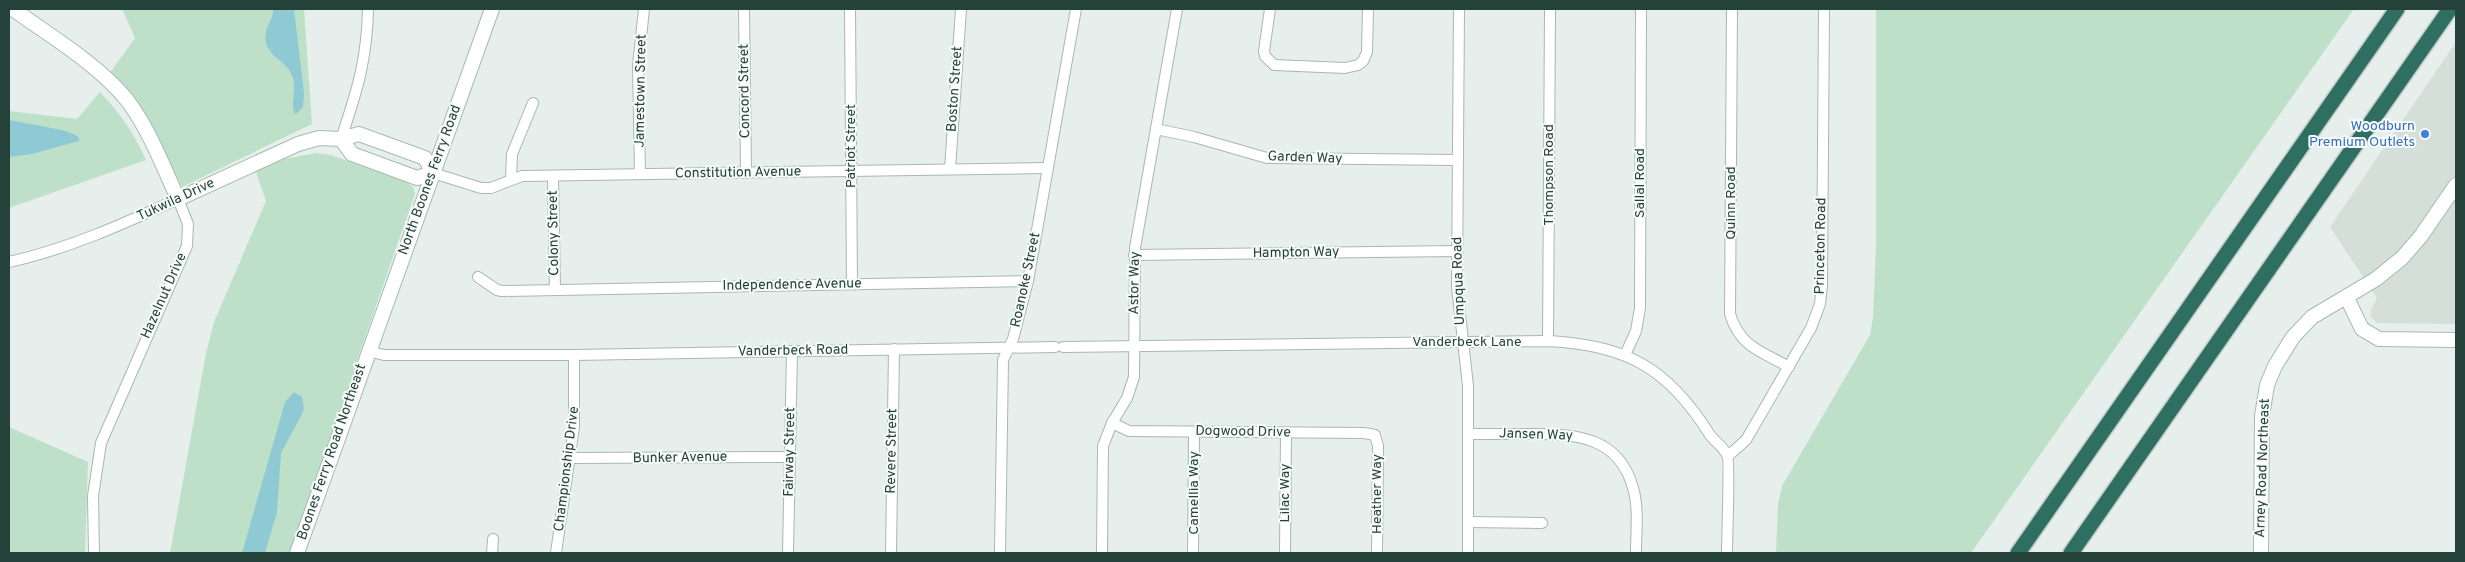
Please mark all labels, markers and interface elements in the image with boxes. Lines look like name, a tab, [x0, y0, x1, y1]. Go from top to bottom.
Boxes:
street label: Jamestown Street	[632, 34, 650, 148]
street label: Concord Street	[736, 44, 754, 138]
street label: Boston Street	[944, 45, 966, 133]
street label: North Boones Ferry Road	[395, 103, 465, 257]
street label: Patriot Street	[843, 104, 860, 188]
place label: Woodburn Premium Outlets	[2309, 118, 2415, 151]
street label: Thompson Road	[1541, 124, 1558, 226]
marker: Woodburn Premium Outlets	[2419, 128, 2431, 140]
street label: Garden Way	[1267, 148, 1343, 168]
street label: Sallal Road	[1632, 148, 1649, 218]
street label: Constitution Avenue	[675, 163, 801, 183]
street label: Quinn Road	[1723, 166, 1740, 240]
street label: Tukwila Drive	[134, 175, 218, 225]
street label: Colony Street	[545, 190, 563, 276]
street label: Princeton Road	[1812, 197, 1830, 295]
street label: Roanoke Street	[1008, 231, 1044, 329]
street label: Umpqua Road	[1449, 236, 1469, 326]
street label: Hampton Way	[1253, 244, 1339, 262]
street label: Hazelnut Drive	[137, 250, 191, 342]
street label: Astor Way	[1126, 251, 1144, 315]
street label: Independence Avenue	[722, 275, 862, 295]
street label: Vanderbeck Lane	[1412, 334, 1522, 351]
street label: Vanderbeck Road	[738, 342, 848, 360]
street label: Boones Ferry Road Northeast	[294, 362, 370, 542]
street label: Arney Road Northeast	[2252, 398, 2274, 538]
street label: Championship Drive	[551, 405, 583, 533]
street label: Fairway Street	[781, 407, 799, 497]
street label: Revere Street	[883, 408, 901, 494]
street label: Dogwood Drive	[1195, 423, 1291, 441]
street label: Jansen Way	[1499, 425, 1573, 445]
street label: Bunker Avenue	[632, 449, 728, 467]
street label: Camellia Way	[1186, 451, 1203, 535]
street label: Heather Way	[1369, 454, 1386, 534]
street label: Lilac Way	[1277, 464, 1294, 522]

